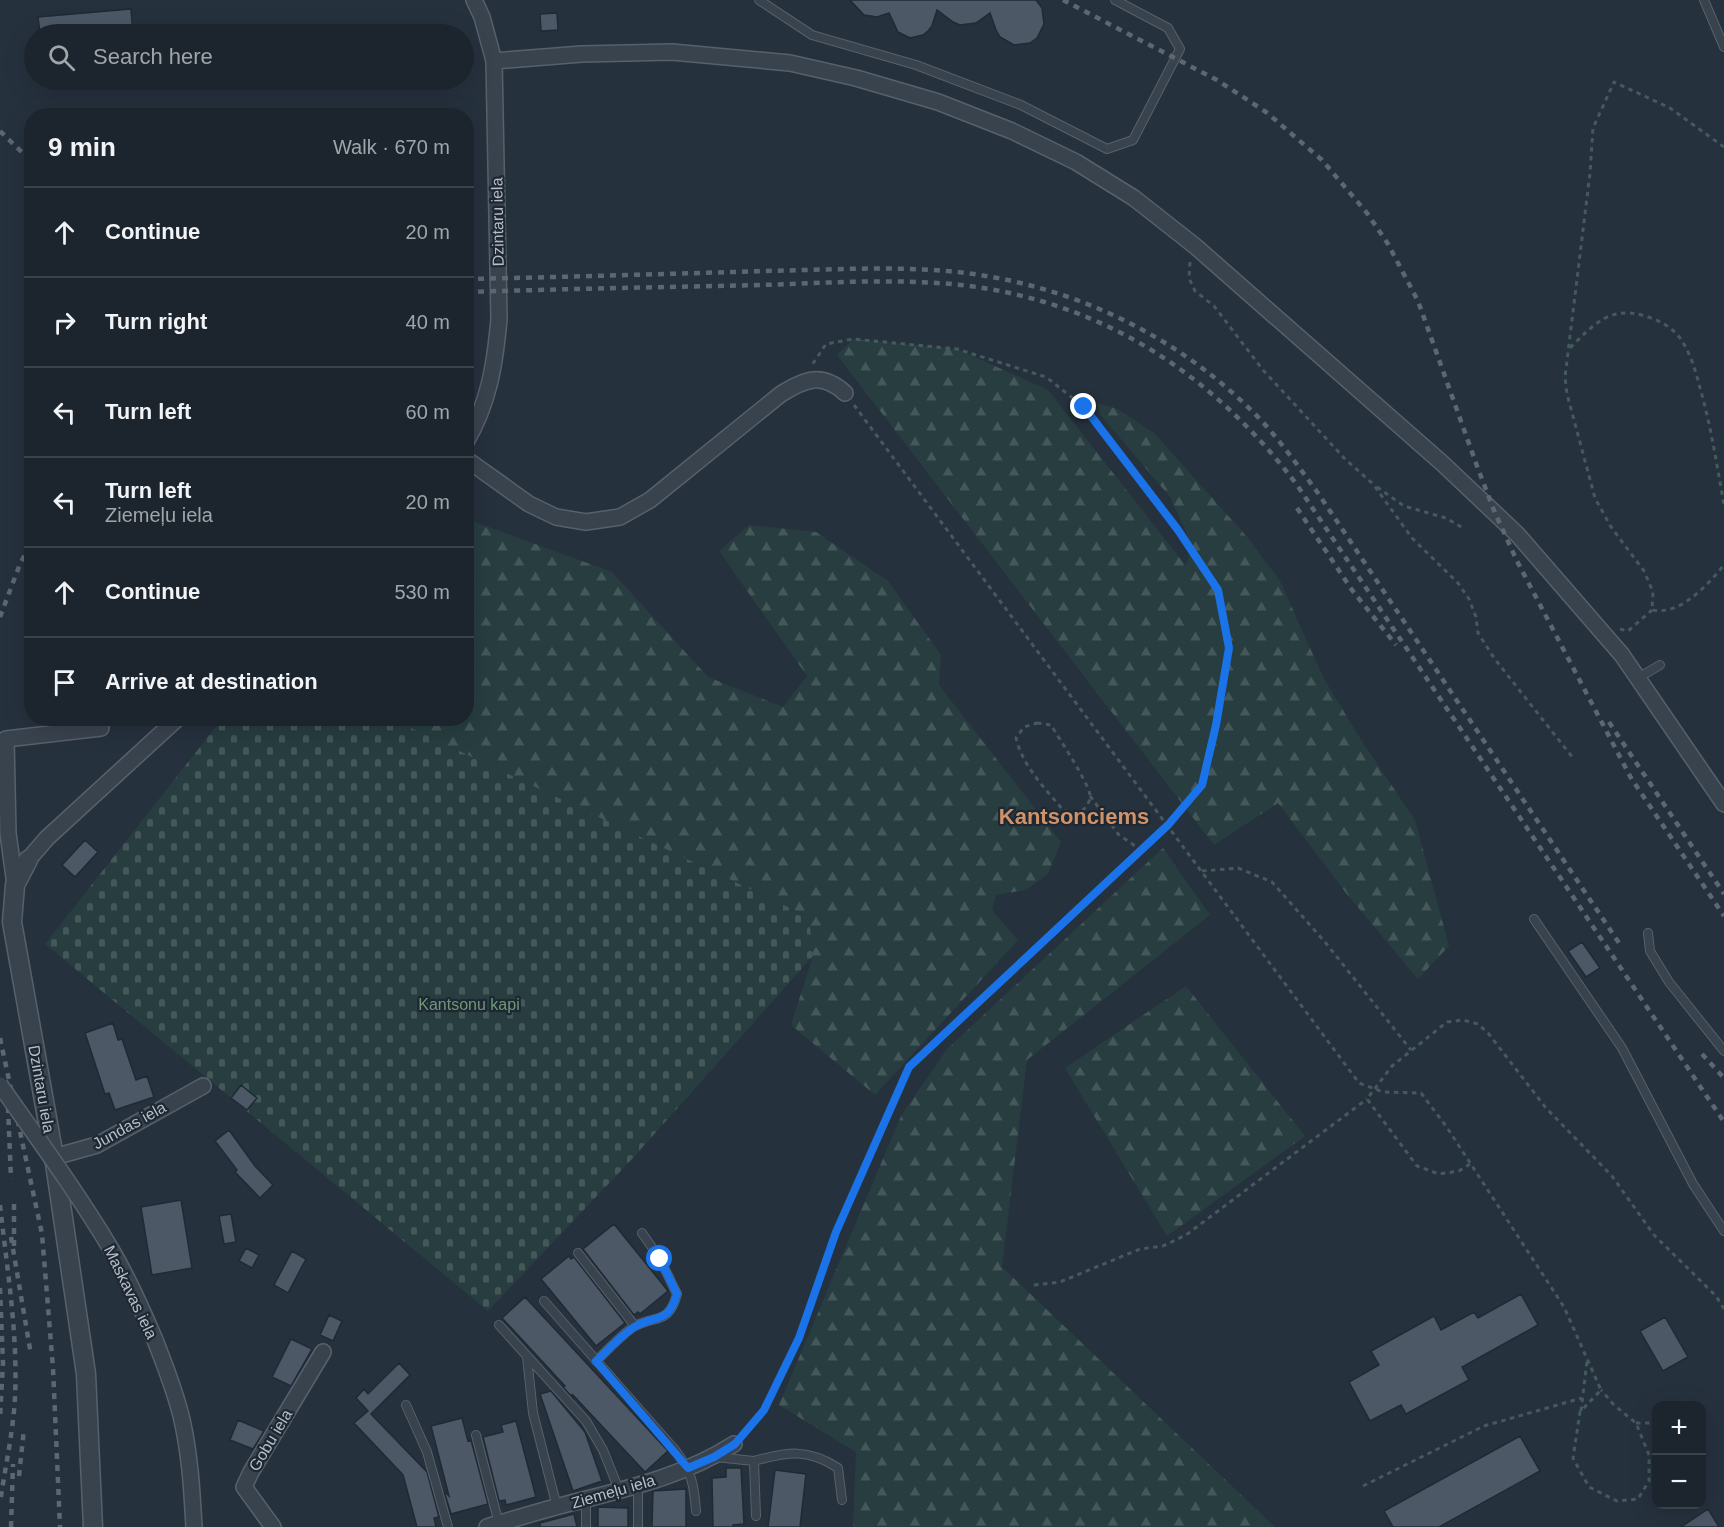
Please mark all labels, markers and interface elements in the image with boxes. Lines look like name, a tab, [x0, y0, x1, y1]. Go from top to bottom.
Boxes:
search box	[24, 24, 474, 90]
icon: search	[45, 41, 78, 74]
text: Search here	[93, 44, 213, 69]
text: 9 min	[48, 132, 116, 162]
text: Walk · 670 m	[333, 136, 450, 158]
street label: Dzintaru iela	[488, 177, 507, 267]
icon: ahead	[48, 216, 81, 249]
text: Continue	[105, 219, 200, 244]
text: 20 m	[406, 221, 450, 243]
icon: right	[48, 306, 81, 339]
text: Turn right	[105, 309, 207, 334]
text: 40 m	[406, 311, 450, 333]
route end	[1070, 393, 1096, 419]
icon: left	[48, 396, 81, 429]
text: Turn left	[105, 399, 191, 424]
text: 60 m	[406, 401, 450, 423]
text: Turn left	[105, 478, 191, 503]
icon: left	[48, 486, 81, 519]
text: 20 m	[406, 491, 450, 513]
text: Ziemeļu iela	[105, 504, 213, 526]
icon: ahead	[48, 576, 81, 609]
text: Continue	[105, 579, 200, 604]
text: 530 m	[394, 581, 450, 603]
icon: arrive	[48, 666, 81, 699]
text: Arrive at destination	[105, 669, 318, 694]
district label: Kantsonciems	[999, 804, 1149, 829]
park label: Kantsonu kapi	[418, 996, 520, 1013]
street label: Dzintaru iela	[25, 1044, 58, 1134]
street label: Jundas iela	[90, 1098, 169, 1152]
street label: Maskavas iela	[101, 1243, 160, 1342]
route start	[646, 1245, 672, 1271]
map controls	[1652, 1401, 1706, 1509]
button: +	[1652, 1401, 1706, 1455]
street label: Gobu iela	[246, 1406, 295, 1474]
button: −	[1652, 1455, 1706, 1509]
street label: Ziemeļu iela	[569, 1471, 657, 1512]

